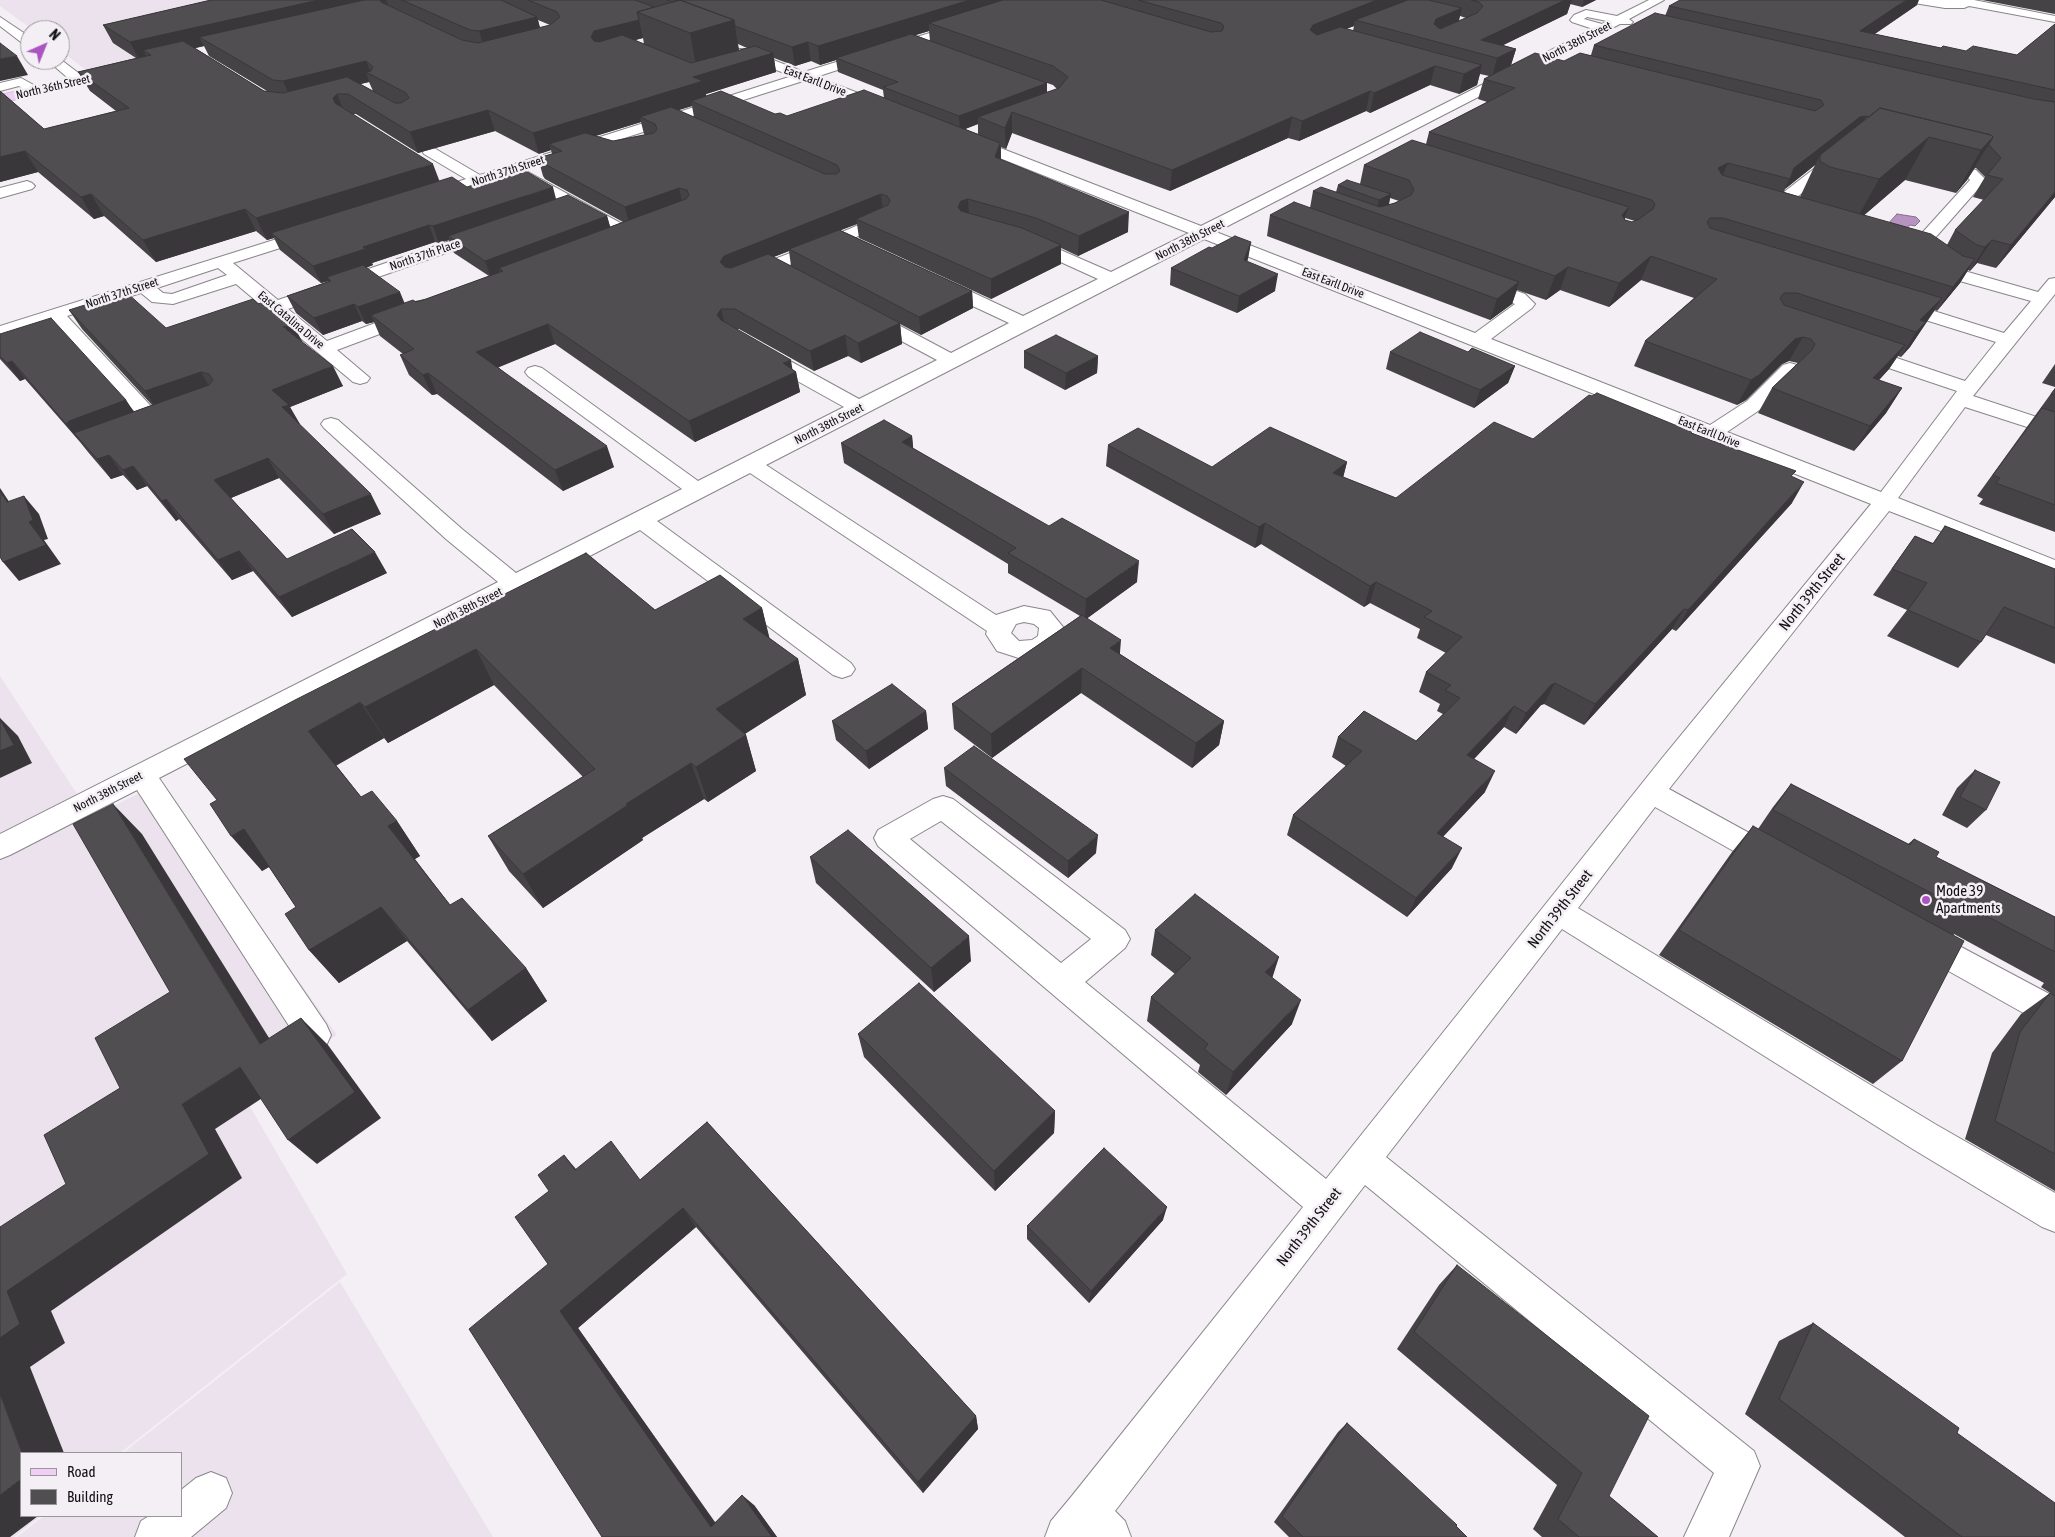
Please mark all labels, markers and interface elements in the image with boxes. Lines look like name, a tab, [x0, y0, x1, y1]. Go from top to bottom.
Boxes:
street label: North 38th Street	[1540, 18, 1614, 66]
north arrow	[20, 20, 70, 70]
text: N	[46, 26, 63, 44]
street label: East Earll Drive	[782, 63, 848, 99]
street label: North 36th Street	[15, 71, 91, 103]
street label: North 37th Street	[470, 152, 546, 190]
street label: North 38th Street	[1153, 216, 1227, 264]
street label: North 37th Place	[388, 236, 462, 274]
street label: East Earll Drive	[1300, 265, 1366, 301]
street label: North 37th Street	[84, 274, 160, 312]
street label: East Catalina Drive	[255, 288, 327, 352]
street label: North 38th Street	[792, 400, 866, 448]
street label: East Earll Drive	[1676, 413, 1742, 451]
street label: North 39th Street	[1775, 550, 1849, 634]
street label: North 38th Street	[431, 584, 505, 632]
street label: North 38th Street	[71, 768, 145, 816]
street label: North 39th Street	[1524, 866, 1596, 952]
place label: Mode 39 Apartments	[1936, 882, 2001, 917]
marker: Mode 39 Apartments	[1920, 894, 1932, 906]
street label: North 39th Street	[1273, 1184, 1345, 1270]
legend	[20, 1452, 182, 1517]
text: Road	[67, 1463, 96, 1480]
text: Building	[67, 1488, 113, 1505]

